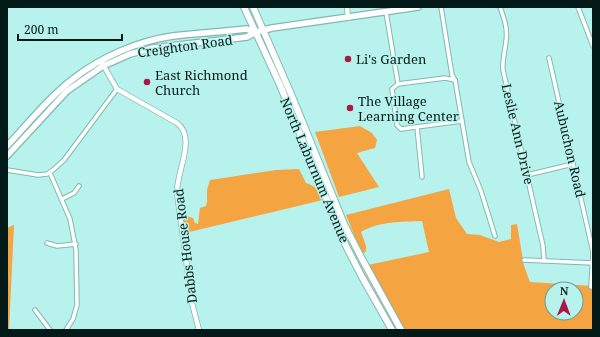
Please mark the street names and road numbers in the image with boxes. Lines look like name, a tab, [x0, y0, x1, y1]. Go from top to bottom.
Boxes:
street label: Creighton Road	[136, 30, 234, 62]
street label: Leslie Ann Drive	[498, 82, 538, 186]
street label: North Laburnum Avenue	[276, 95, 354, 245]
street label: Aubuchon Road	[550, 99, 590, 199]
street label: Dabbs House Road	[169, 188, 201, 304]

